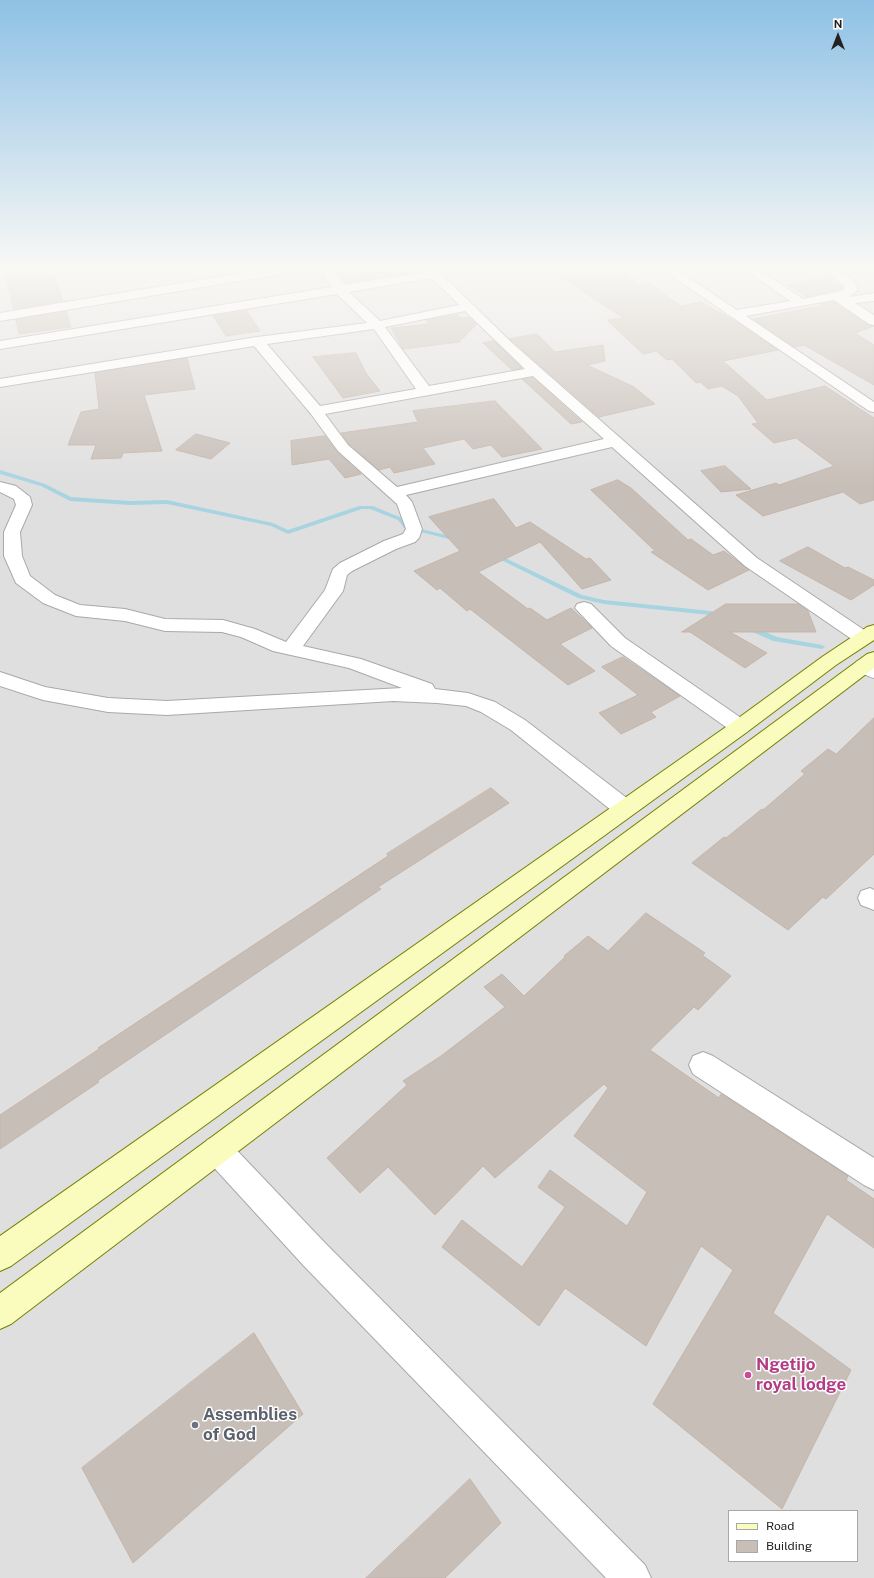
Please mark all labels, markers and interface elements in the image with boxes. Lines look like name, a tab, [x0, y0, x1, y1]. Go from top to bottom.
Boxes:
north arrow	[818, 16, 858, 56]
text: N	[834, 18, 842, 30]
place label: Ngetijo royal lodge	[756, 1355, 846, 1395]
marker: Ngetijo royal lodge	[743, 1370, 753, 1380]
place label: Assemblies of God	[203, 1405, 297, 1445]
marker: Assemblies of God	[190, 1420, 200, 1430]
legend	[728, 1510, 858, 1562]
text: Road	[766, 1519, 794, 1533]
text: Building	[766, 1539, 812, 1553]

